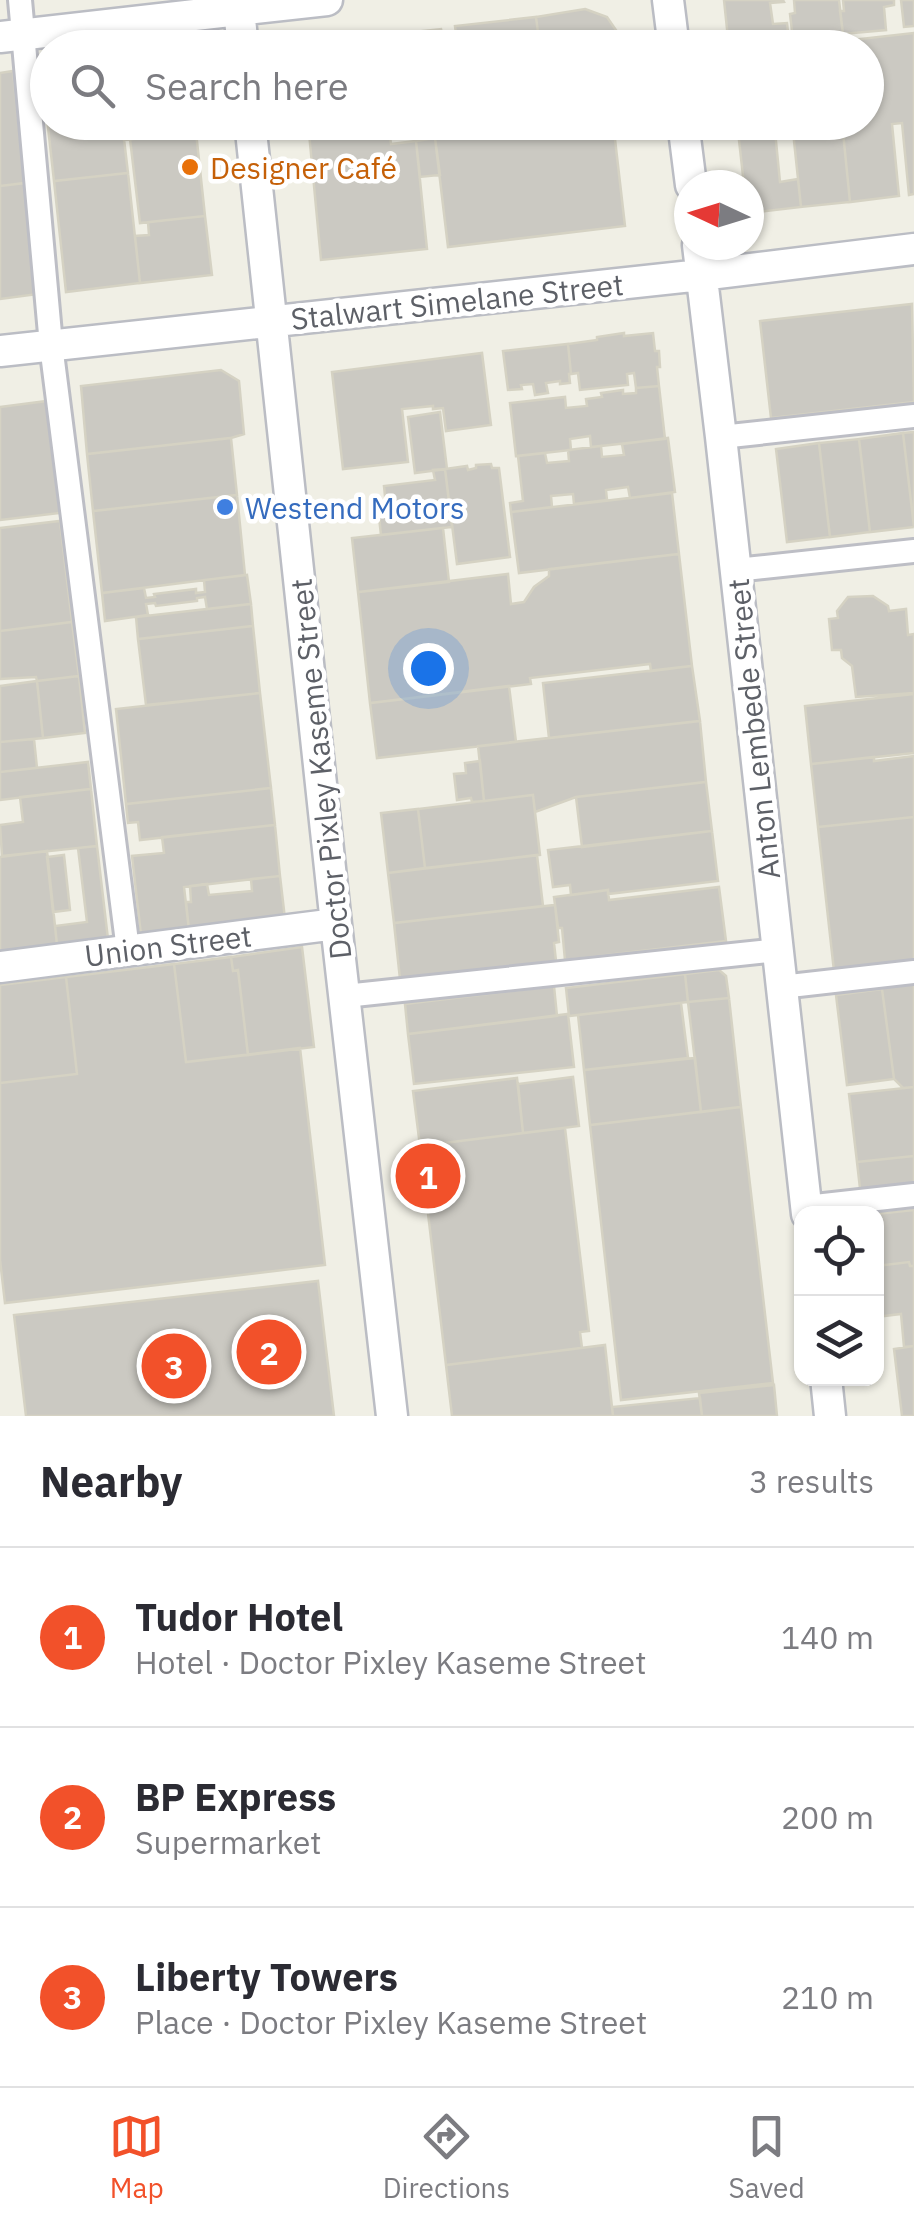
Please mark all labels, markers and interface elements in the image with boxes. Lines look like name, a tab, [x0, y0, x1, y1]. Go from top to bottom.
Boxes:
search box	[30, 30, 884, 140]
icon: search	[65, 58, 120, 113]
text: Search here	[145, 61, 349, 110]
place label: Designer Café	[210, 148, 397, 187]
marker: Designer Café	[179, 156, 201, 178]
north arrow	[674, 170, 764, 260]
street label: Stalwart Simelane Street	[289, 264, 625, 338]
place label: Westend Motors	[245, 488, 465, 527]
marker: Westend Motors	[214, 496, 236, 518]
street label: Doctor Pixley Kaseme Street	[281, 577, 359, 961]
street label: Anton Lembede Street	[718, 577, 788, 881]
your location	[403, 643, 454, 694]
street label: Union Street	[82, 915, 254, 975]
pin: 1	[396, 1138, 460, 1214]
map controls	[794, 1206, 884, 1386]
button: locate	[794, 1206, 884, 1296]
button: layers	[794, 1296, 884, 1386]
pin: 2	[236, 1314, 302, 1390]
pin: 3	[142, 1328, 206, 1404]
text: Nearby	[40, 1454, 182, 1509]
text: 3 results	[749, 1460, 874, 1502]
text: Tudor Hotel	[135, 1592, 343, 1641]
text: 1	[63, 1616, 82, 1658]
text: 140 m	[781, 1616, 874, 1658]
text: Hotel · Doctor Pixley Kaseme Street	[135, 1641, 646, 1683]
text: BP Express	[135, 1772, 336, 1821]
text: 2	[63, 1796, 82, 1838]
text: 200 m	[781, 1796, 874, 1838]
text: Supermarket	[135, 1821, 322, 1863]
text: Liberty Towers	[135, 1952, 398, 2001]
text: 3	[63, 1976, 82, 2018]
text: 210 m	[781, 1976, 874, 2018]
text: Place · Doctor Pixley Kaseme Street	[135, 2001, 647, 2043]
tab: Map	[109, 2109, 164, 2206]
tab: Directions	[383, 2109, 510, 2206]
tab: Saved	[729, 2109, 805, 2206]

